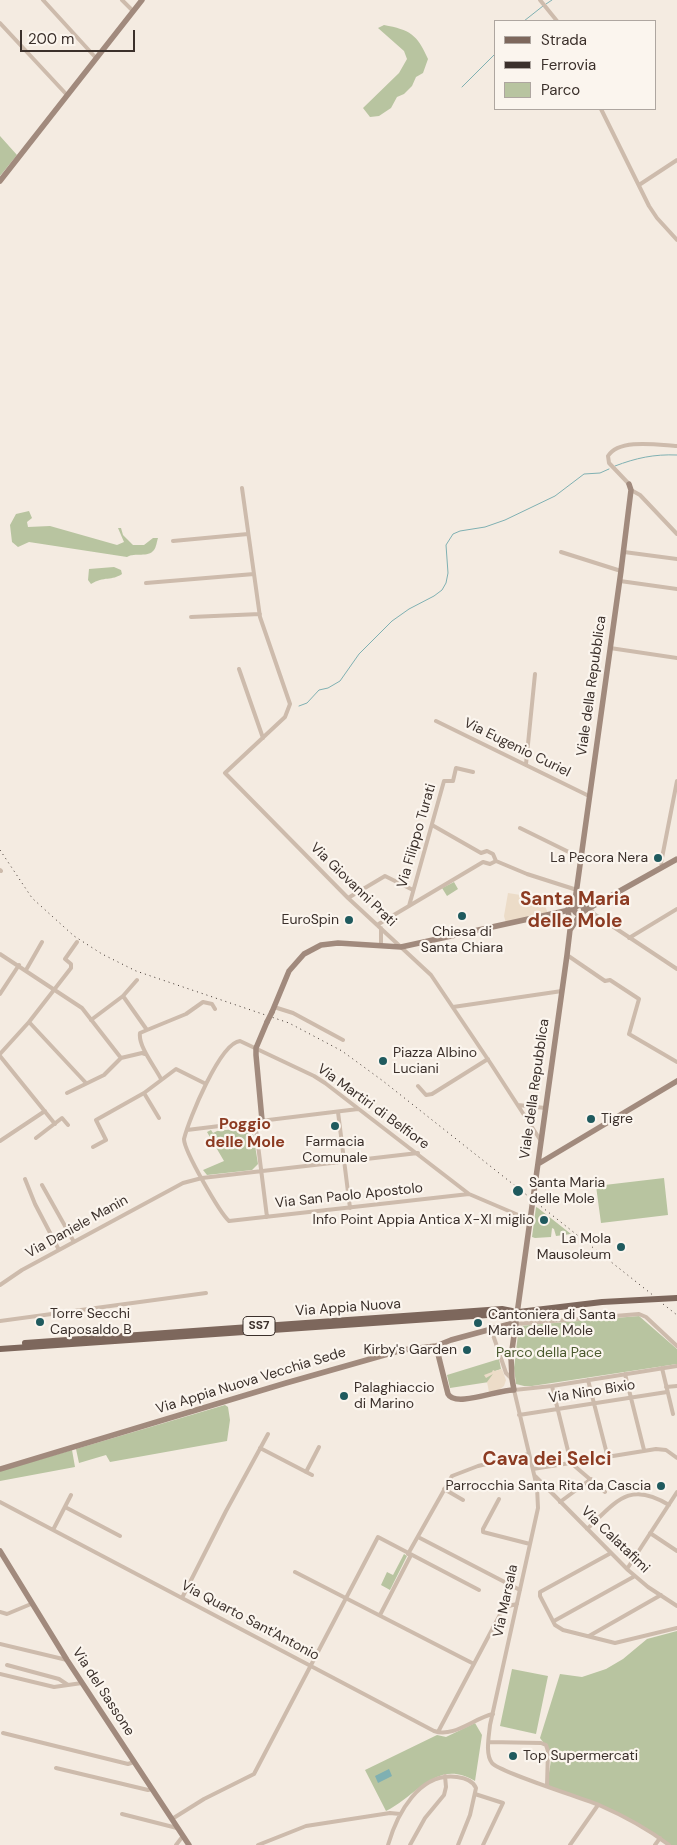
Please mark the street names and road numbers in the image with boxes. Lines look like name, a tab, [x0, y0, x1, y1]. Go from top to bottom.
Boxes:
street label: Viale della Repubblica	[574, 615, 610, 757]
street label: Via Eugenio Curiel	[461, 715, 573, 781]
street label: Via Filippo Turati	[394, 782, 440, 890]
street label: Via Giovanni Prati	[306, 840, 400, 930]
street label: Viale della Repubblica	[517, 1018, 553, 1160]
street label: Via Martiri di Belfiore	[314, 1061, 432, 1153]
street label: Via San Paolo Apostolo	[274, 1180, 424, 1212]
street label: Via Daniele Manin	[23, 1192, 131, 1262]
street label: Via Appia Nuova	[295, 1296, 401, 1320]
road number: SS7	[243, 1316, 275, 1335]
street label: Via Appia Nuova Vecchia Sede	[154, 1344, 348, 1418]
street label: Via Nino Bixio	[547, 1377, 637, 1407]
street label: Via Calatafimi	[577, 1503, 653, 1577]
street label: Via Marsala	[490, 1563, 522, 1639]
street label: Via Quarto Sant'Antonio	[178, 1577, 322, 1665]
street label: Via del Sassone	[68, 1645, 138, 1739]

